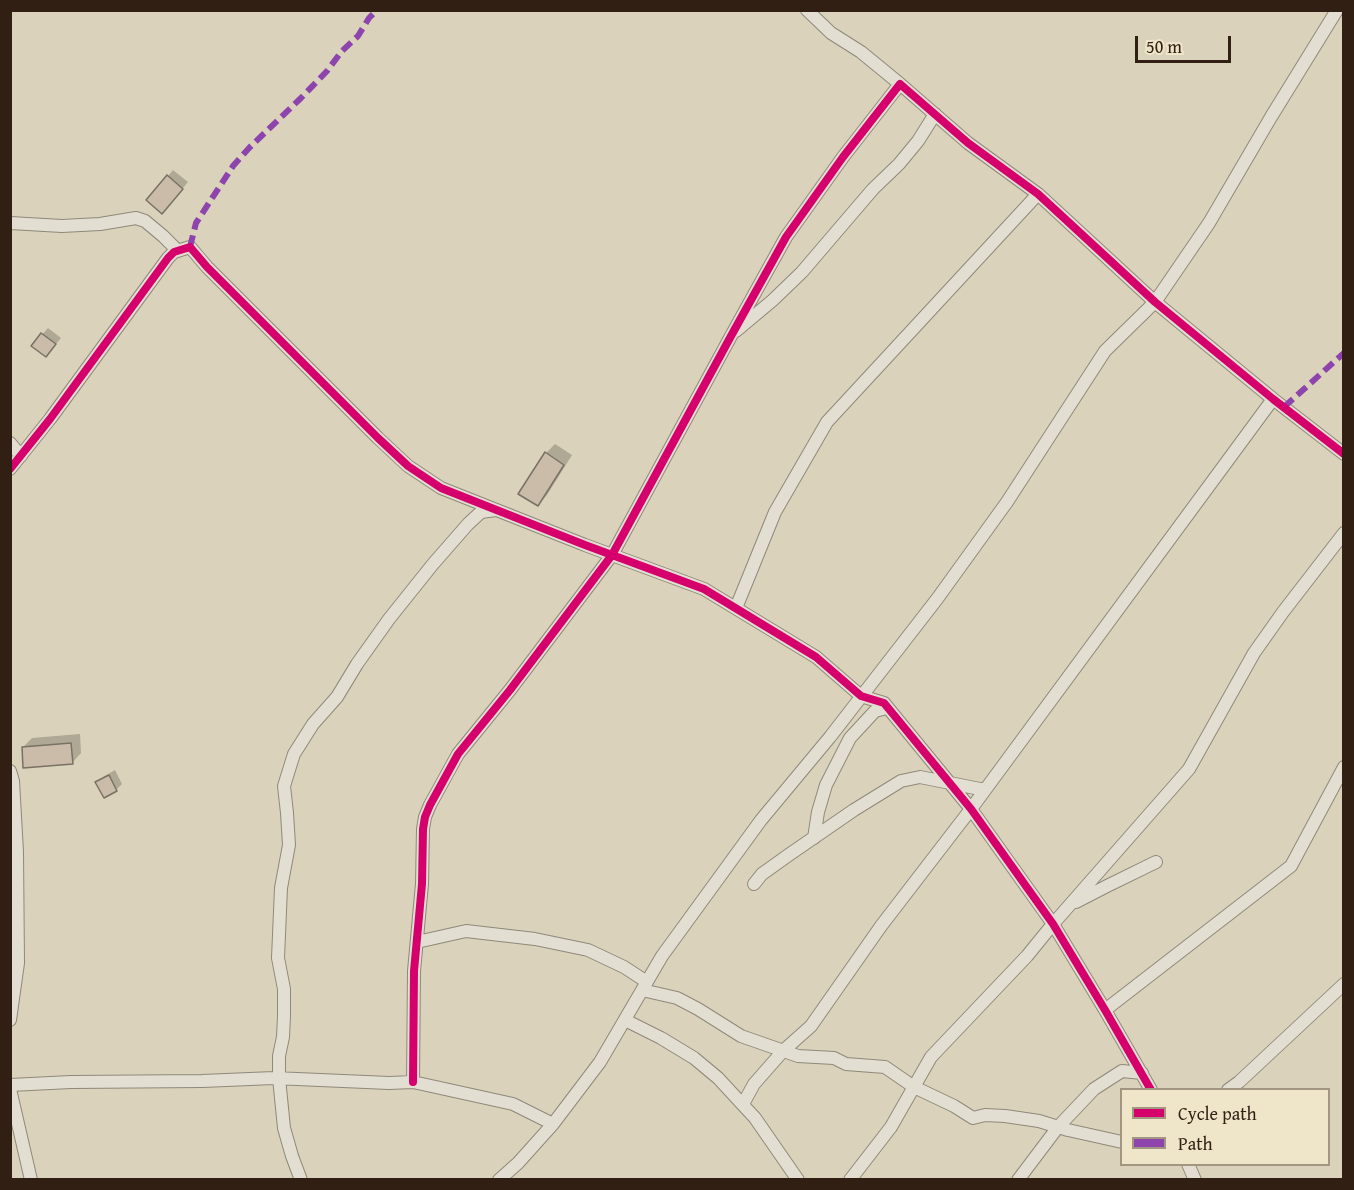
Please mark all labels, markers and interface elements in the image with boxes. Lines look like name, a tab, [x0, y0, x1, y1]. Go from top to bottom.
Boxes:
scale bar	[1138, 24, 1234, 62]
text: 50 m	[1146, 33, 1182, 60]
legend	[1120, 1088, 1330, 1166]
text: Cycle path	[1178, 1100, 1257, 1127]
text: Path	[1178, 1130, 1213, 1157]

